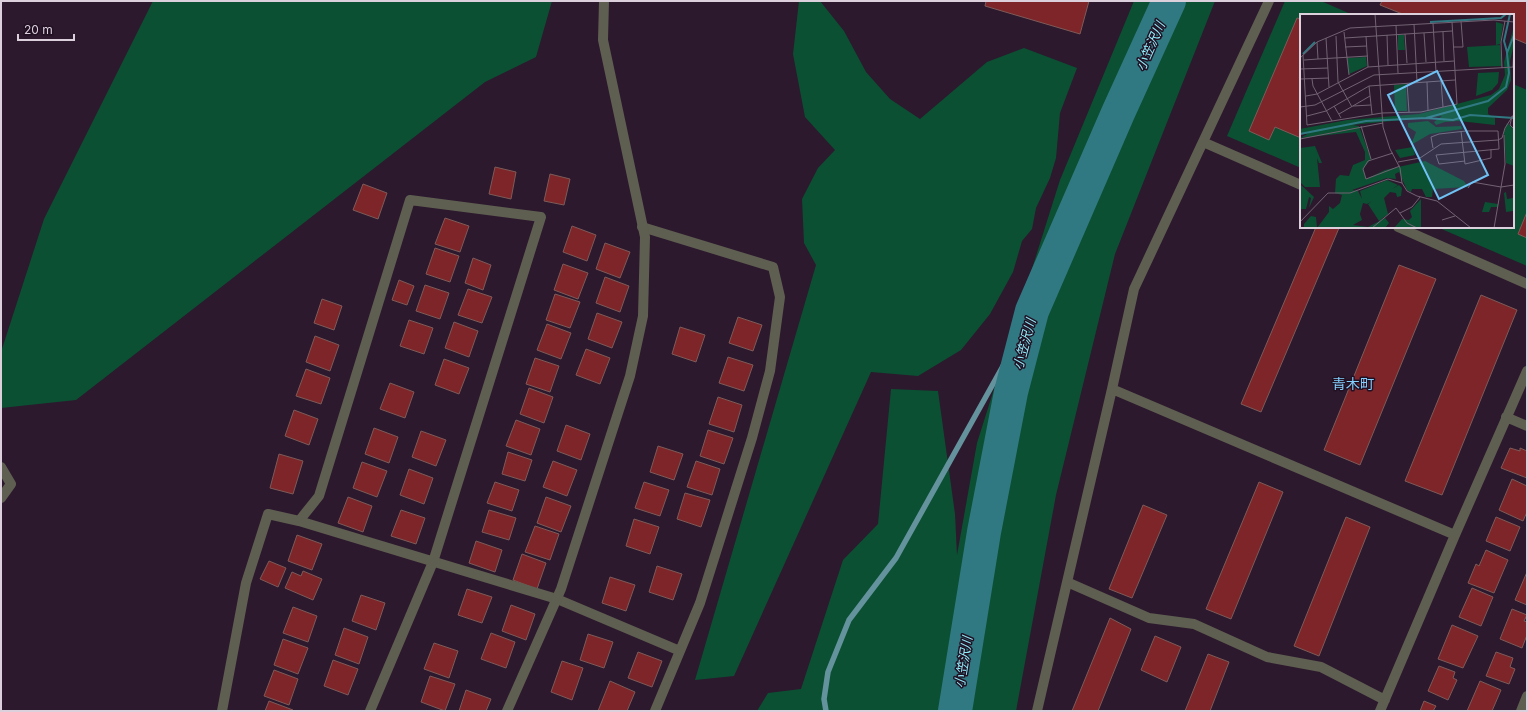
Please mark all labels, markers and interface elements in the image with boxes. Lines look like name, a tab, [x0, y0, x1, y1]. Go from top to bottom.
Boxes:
inset map	[1300, 14, 1514, 228]
scale bar	[18, 16, 74, 42]
water label: 小笠沢川	[1132, 17, 1169, 73]
text: 20 m	[24, 22, 53, 37]
water label: 小笠沢川	[1010, 315, 1039, 371]
district label: 青木町	[1332, 375, 1374, 392]
water label: 小笠沢川	[951, 633, 975, 689]

